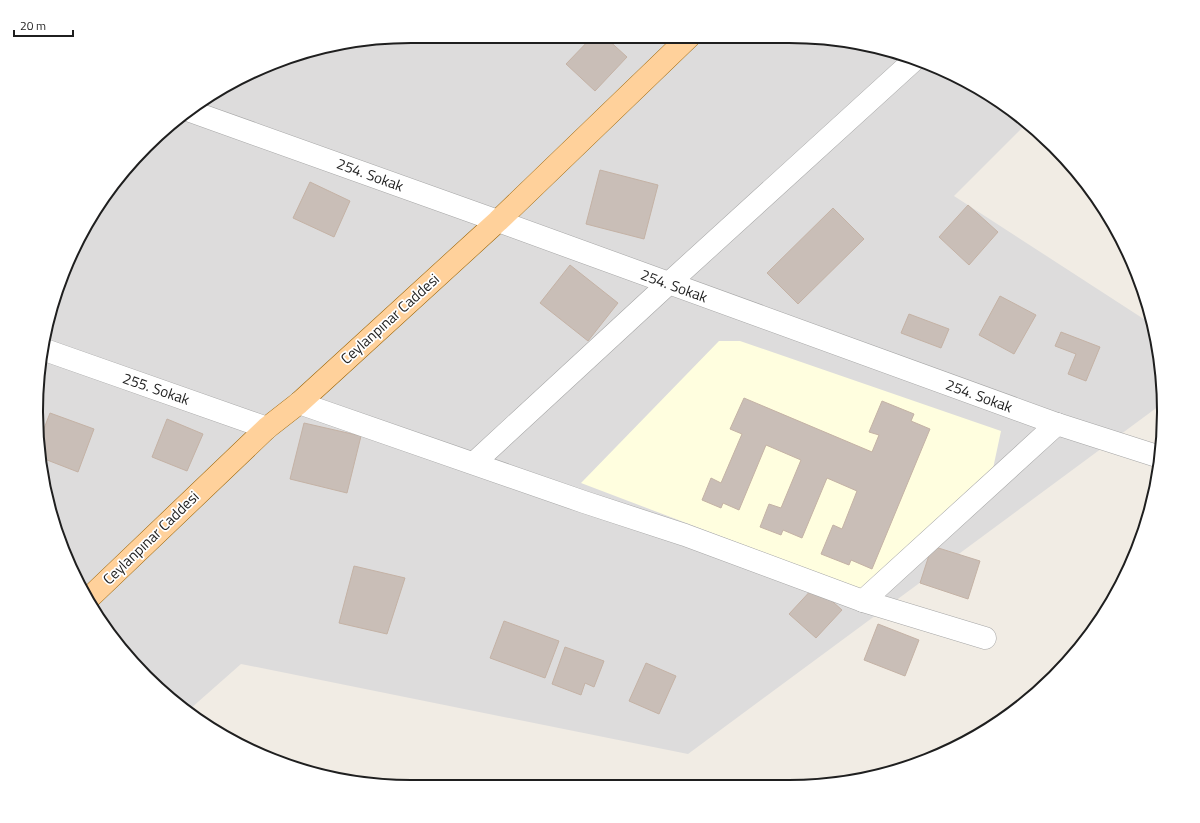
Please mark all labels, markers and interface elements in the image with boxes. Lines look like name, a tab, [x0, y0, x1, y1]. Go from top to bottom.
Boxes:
scale bar	[14, 12, 73, 38]
text: 20 m	[20, 16, 46, 35]
street label: 254. Sokak	[334, 152, 407, 197]
street label: 254. Sokak	[638, 263, 711, 308]
street label: Ceylanpınar Caddesi	[335, 268, 444, 369]
street label: 255. Sokak	[119, 366, 193, 411]
street label: 254. Sokak	[943, 373, 1016, 418]
street label: Ceylanpınar Caddesi	[97, 485, 204, 590]

